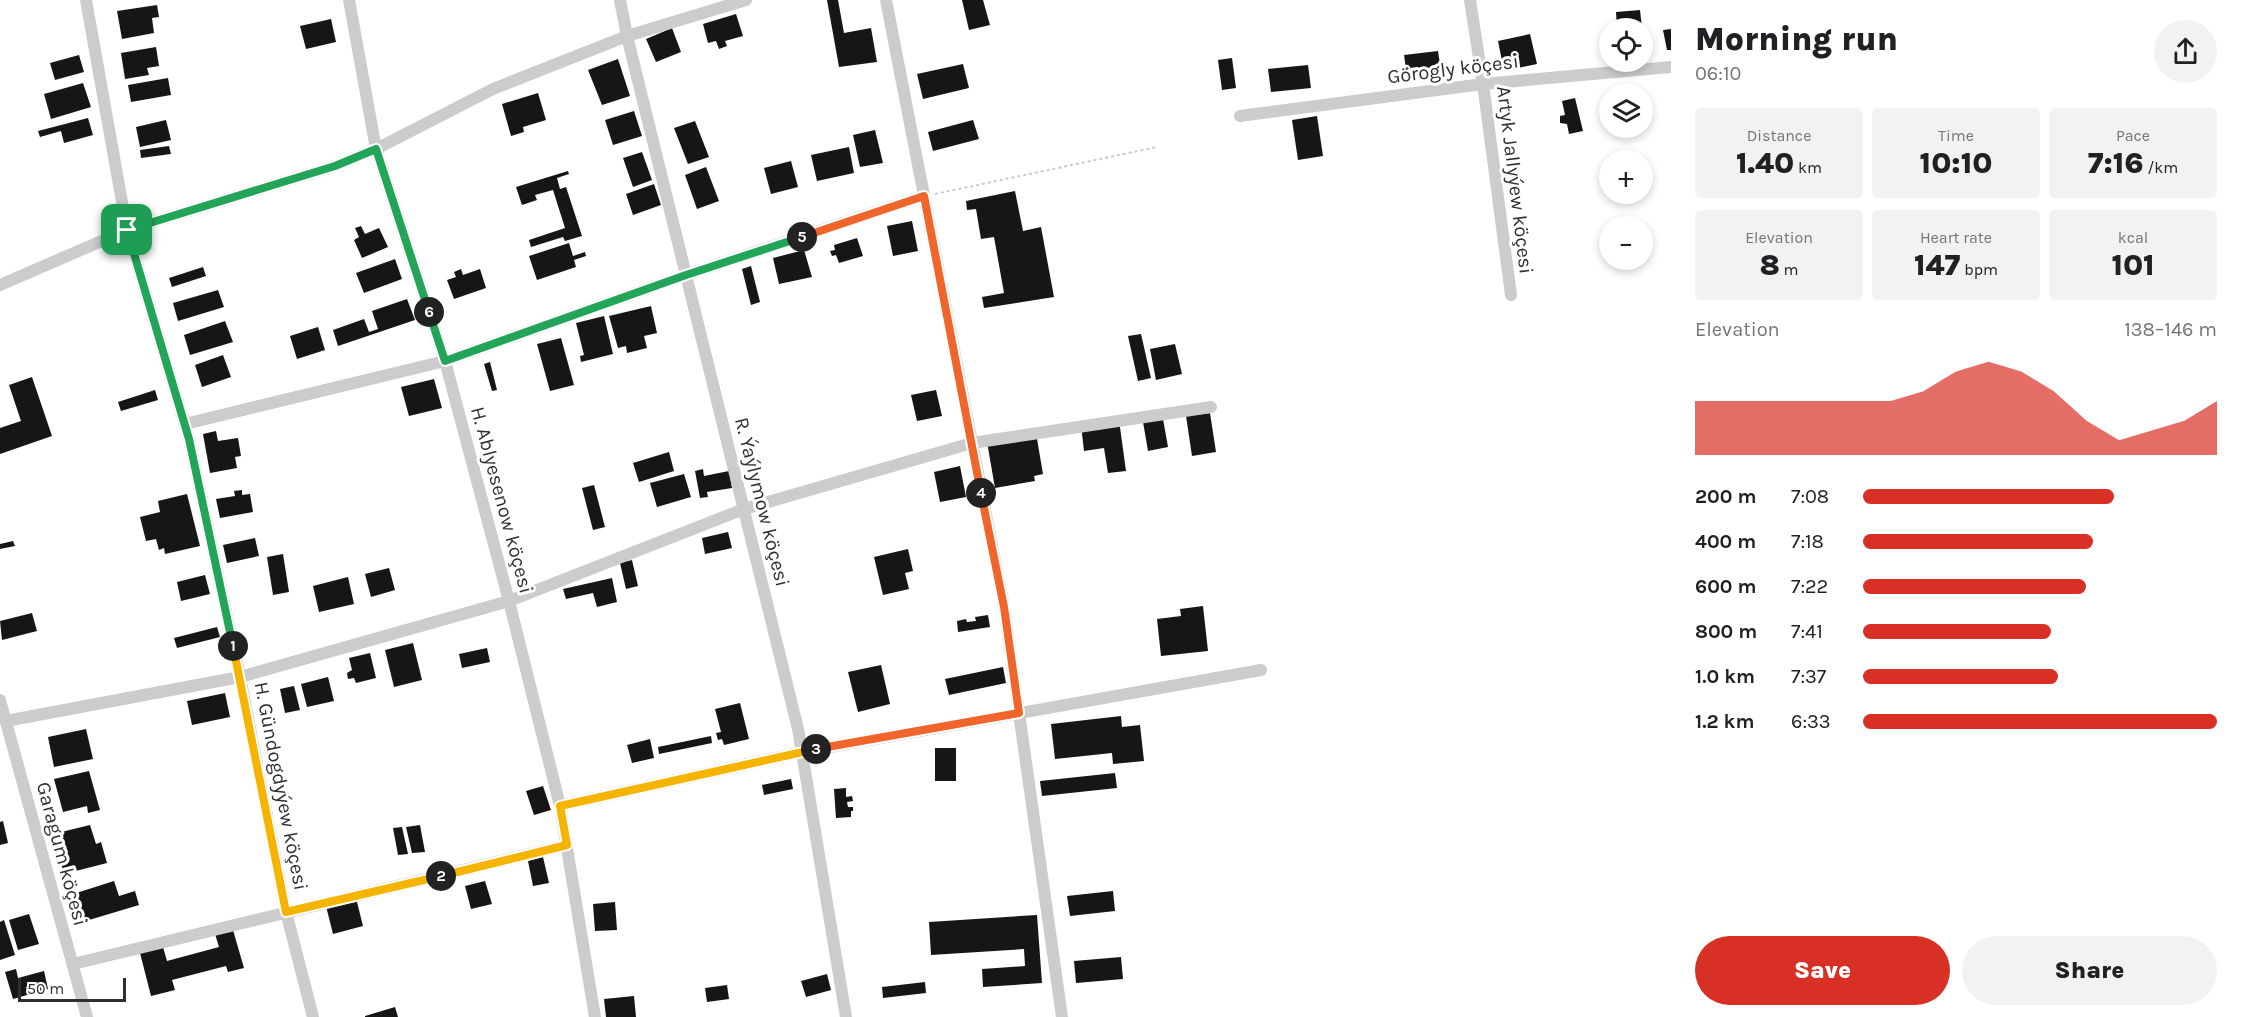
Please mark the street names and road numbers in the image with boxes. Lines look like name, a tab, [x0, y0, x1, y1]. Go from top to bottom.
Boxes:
street label: Görogly köçesi	[1386, 50, 1520, 88]
street label: Artyk Jallyýew köçesi	[1492, 85, 1538, 275]
street label: H. Ablyesenow köçesi	[466, 404, 538, 596]
street label: R. Ýaýlymow köçesi	[730, 415, 795, 589]
street label: H. Gündogdyýew köçesi	[249, 680, 313, 892]
street label: Garagum köçesi	[32, 779, 92, 929]

